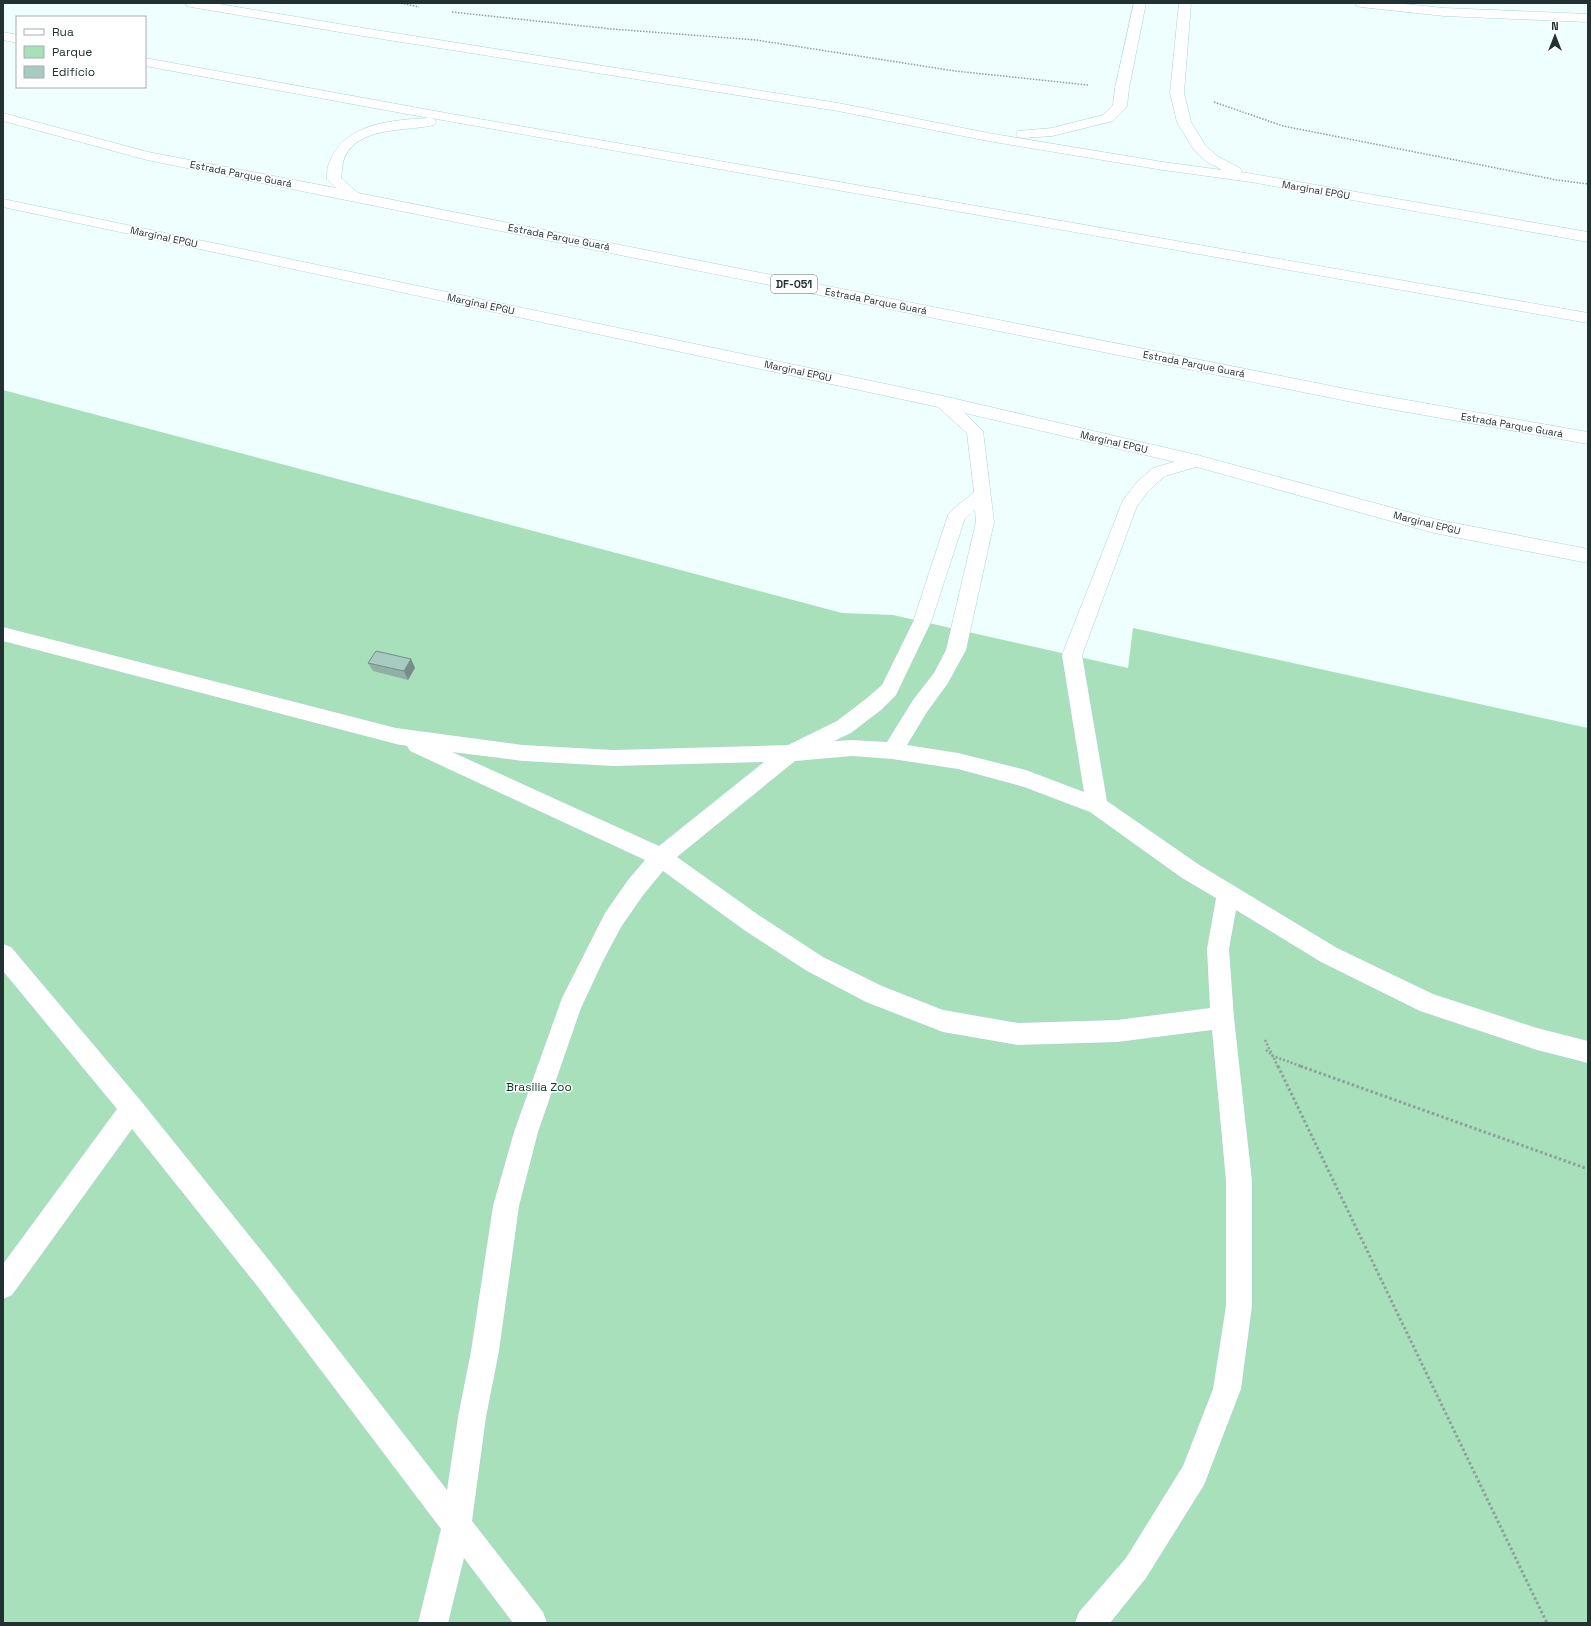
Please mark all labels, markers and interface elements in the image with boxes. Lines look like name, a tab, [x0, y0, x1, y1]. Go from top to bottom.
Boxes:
legend	[16, 16, 146, 88]
north arrow	[1535, 16, 1575, 56]
text: N	[1551, 19, 1559, 33]
text: Rua	[52, 24, 74, 40]
text: Parque	[52, 44, 92, 60]
text: Edifício	[52, 64, 95, 80]
street label: Estrada Parque Guará	[189, 158, 293, 190]
street label: Marginal EPGU	[1281, 178, 1351, 202]
street label: Estrada Parque Guará	[507, 221, 611, 253]
street label: Marginal EPGU	[129, 224, 199, 250]
road number: DF-051	[771, 275, 817, 293]
street label: Estrada Parque Guará	[824, 285, 928, 317]
street label: Marginal EPGU	[446, 291, 516, 317]
street label: Estrada Parque Guará	[1142, 348, 1246, 380]
street label: Marginal EPGU	[763, 358, 833, 384]
street label: Estrada Parque Guará	[1460, 410, 1564, 440]
street label: Marginal EPGU	[1079, 428, 1149, 456]
street label: Marginal EPGU	[1392, 508, 1462, 538]
park label: Brasilia Zoo	[506, 1079, 572, 1095]

